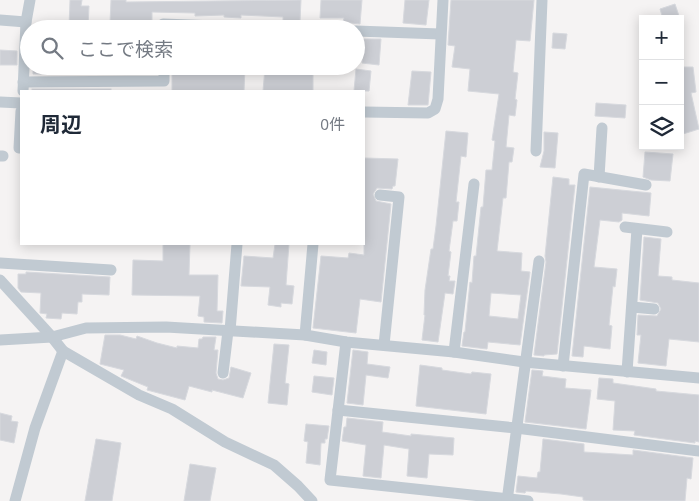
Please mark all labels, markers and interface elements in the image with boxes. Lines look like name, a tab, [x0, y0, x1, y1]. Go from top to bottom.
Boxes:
map controls	[639, 15, 684, 150]
button: +	[639, 15, 684, 60]
search box	[20, 20, 365, 75]
icon: search	[38, 34, 66, 62]
text: ここで検索	[78, 37, 173, 61]
button: −	[639, 60, 684, 105]
button: layers	[639, 105, 684, 150]
text: 周辺	[40, 111, 82, 138]
text: 0件	[320, 114, 345, 134]

